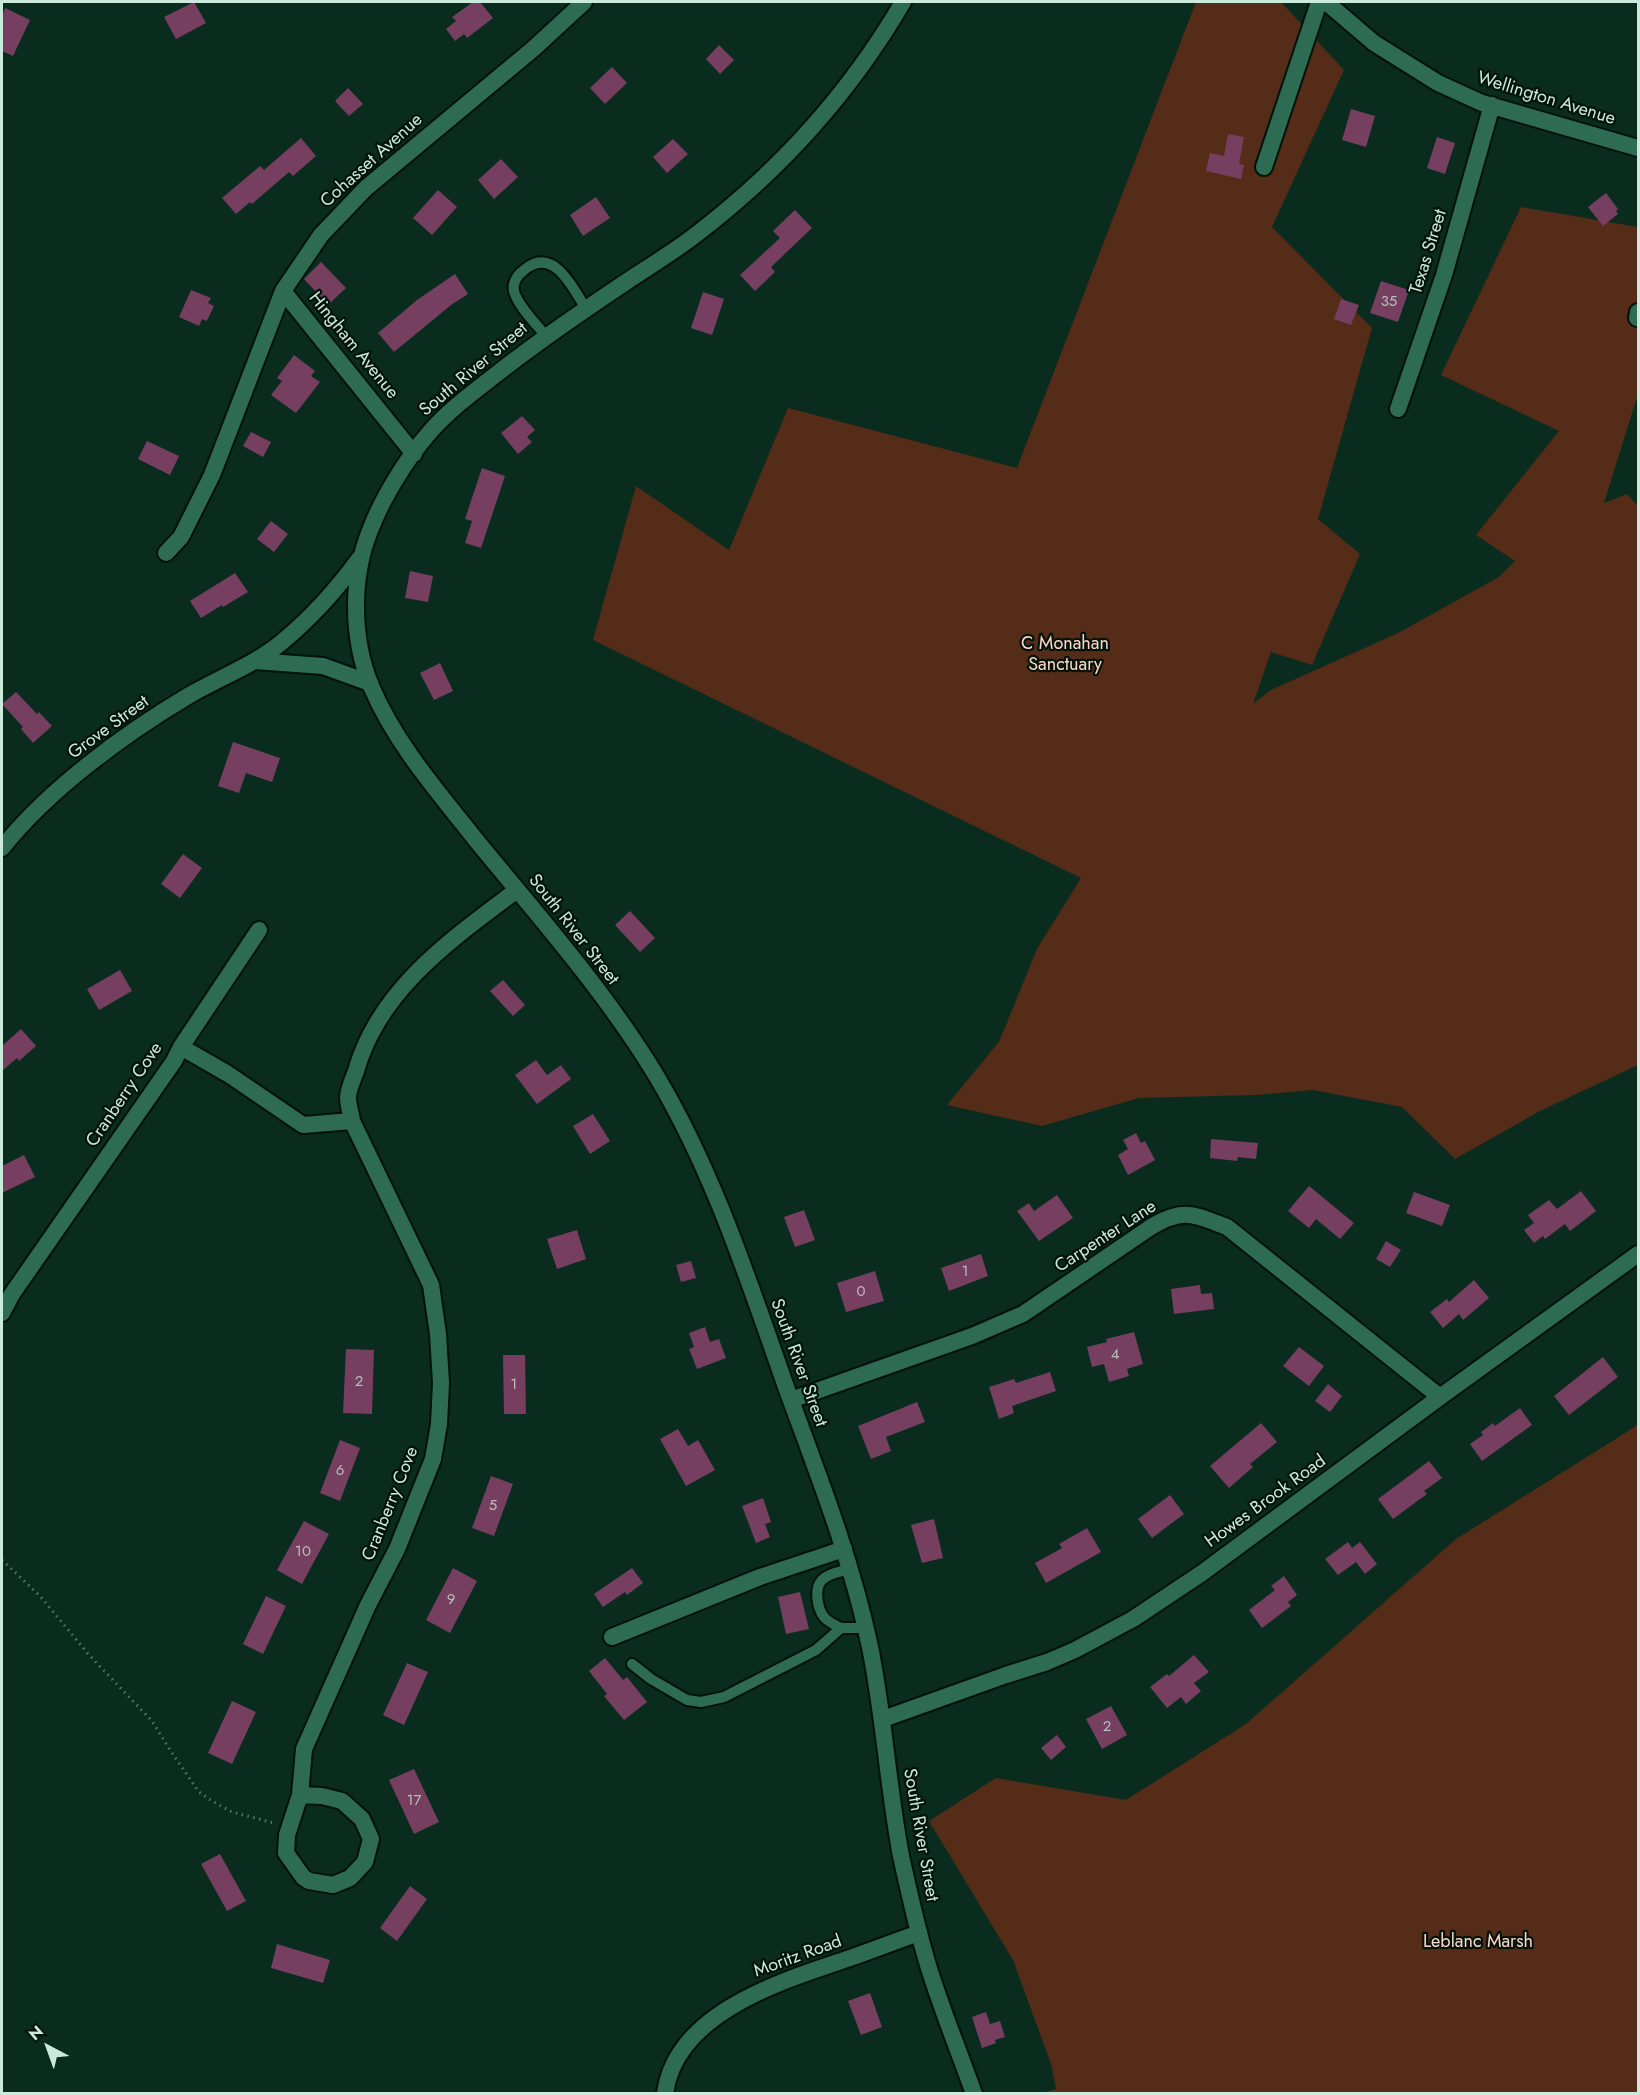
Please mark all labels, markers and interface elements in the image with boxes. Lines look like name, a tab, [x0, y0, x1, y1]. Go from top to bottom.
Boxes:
street label: Wellington Avenue	[1474, 68, 1618, 130]
street label: Cohasset Avenue	[317, 110, 427, 212]
street label: Texas Street	[1406, 207, 1452, 297]
street label: Hingham Avenue	[303, 288, 403, 404]
house number: 35	[1381, 293, 1397, 311]
street label: South River Street	[416, 318, 532, 422]
park label: C Monahan Sanctuary	[1021, 634, 1109, 676]
street label: Grove Street	[64, 691, 154, 765]
street label: South River Street	[523, 870, 623, 990]
street label: Cranberry Cove	[82, 1039, 168, 1151]
street label: Carpenter Lane	[1051, 1196, 1161, 1278]
house number: 1	[962, 1263, 968, 1281]
house number: 0	[857, 1283, 865, 1301]
street label: South River Street	[765, 1296, 831, 1430]
house number: 4	[1111, 1346, 1119, 1364]
house number: 2	[355, 1373, 363, 1391]
house number: 1	[511, 1376, 517, 1394]
street label: Cranberry Cove	[358, 1444, 424, 1564]
street label: Howes Brook Road	[1201, 1451, 1331, 1553]
house number: 6	[336, 1462, 344, 1480]
house number: 5	[489, 1497, 497, 1515]
house number: 10	[295, 1543, 311, 1561]
house number: 9	[447, 1591, 455, 1609]
house number: 2	[1103, 1718, 1111, 1736]
street label: South River Street	[898, 1767, 942, 1903]
house number: 17	[407, 1792, 421, 1810]
street label: Moritz Road	[751, 1931, 845, 1983]
park label: Leblanc Marsh	[1423, 1932, 1533, 1954]
north arrow	[18, 2017, 78, 2077]
text: N	[24, 2020, 48, 2046]

